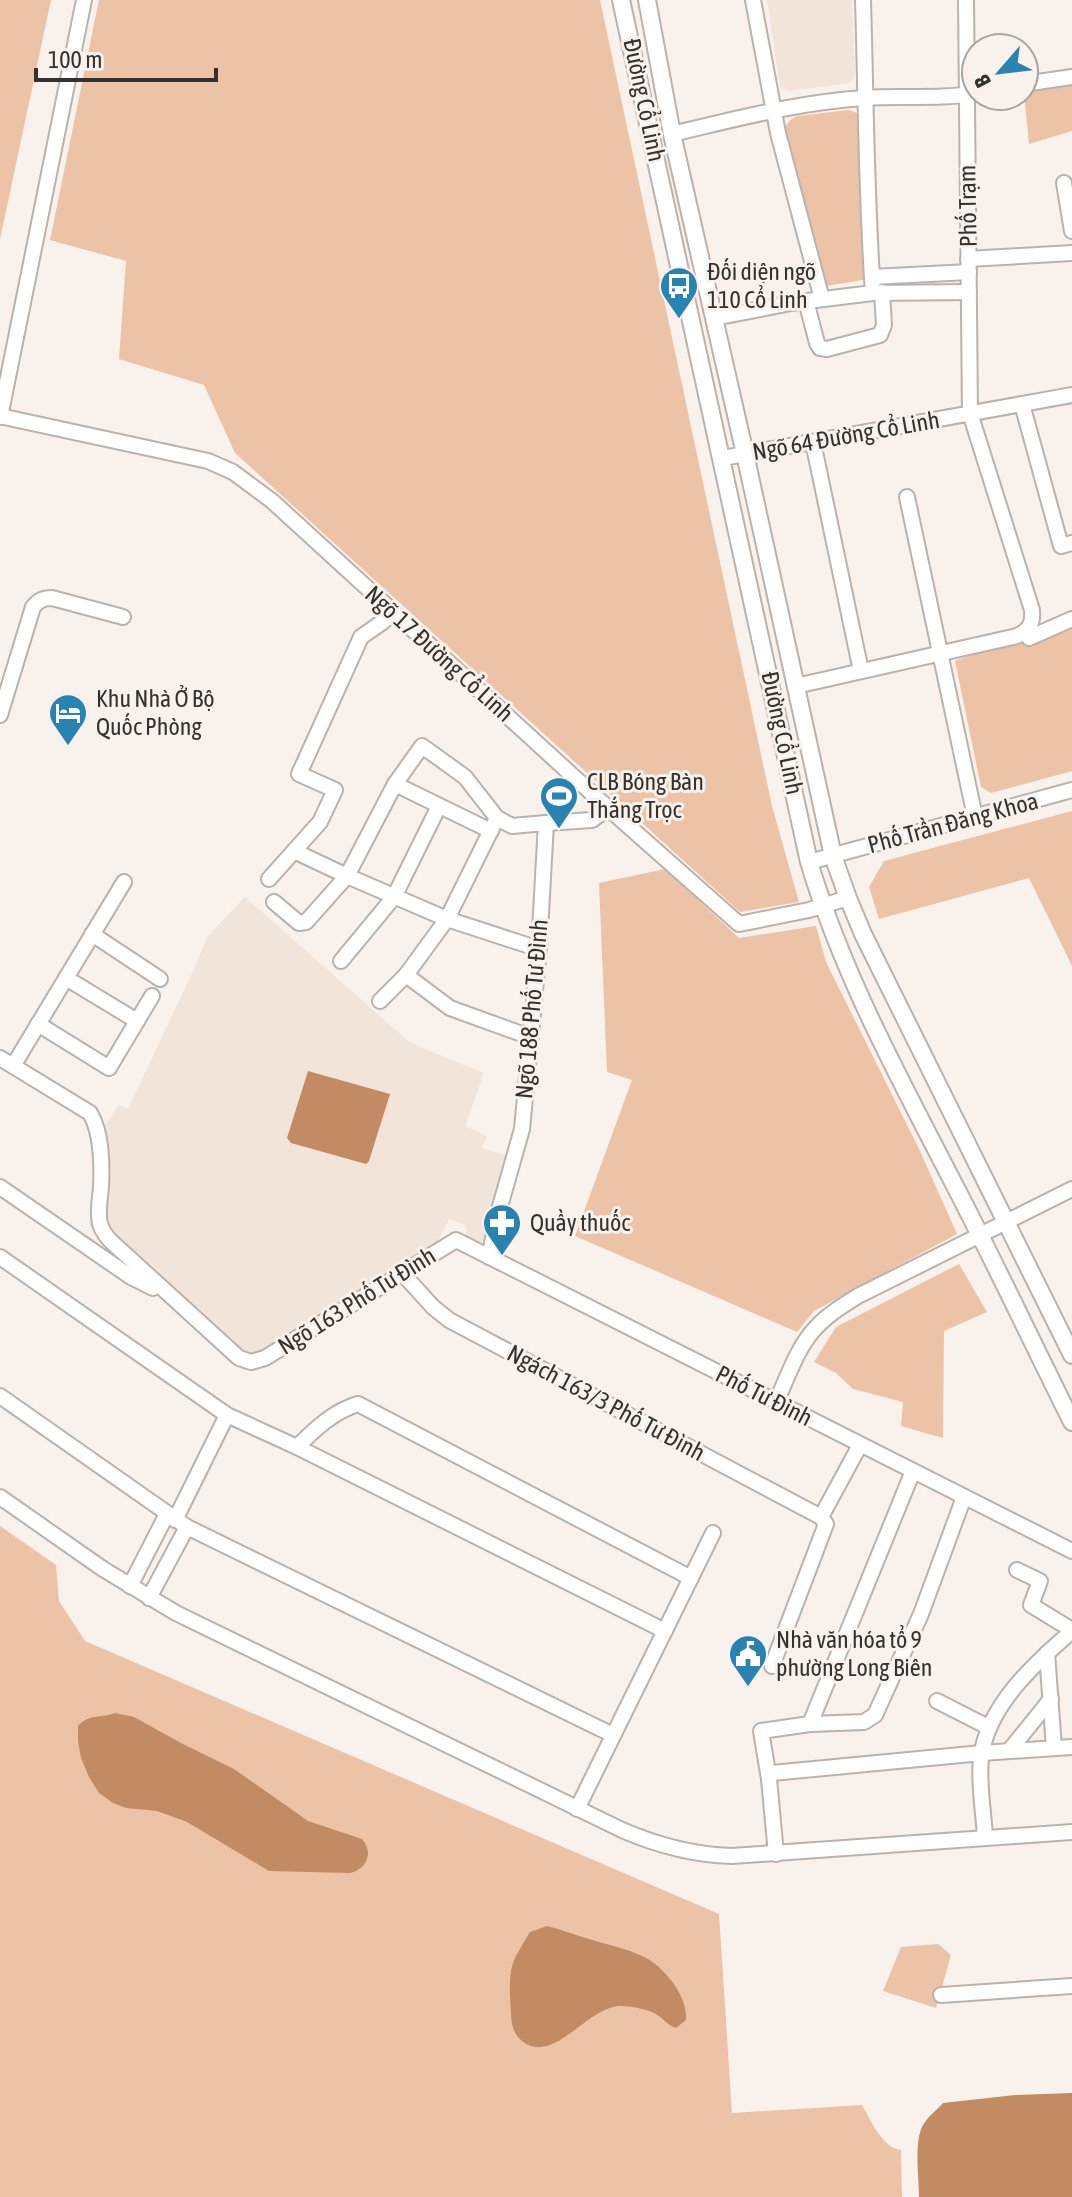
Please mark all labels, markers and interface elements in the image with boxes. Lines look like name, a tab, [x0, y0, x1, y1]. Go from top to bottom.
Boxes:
scale bar	[36, 32, 216, 82]
north arrow	[960, 32, 1040, 112]
street label: Đường Cổ Linh	[618, 36, 673, 164]
text: 100 m	[48, 46, 102, 73]
text: B	[968, 70, 996, 92]
street label: Phố Trạm	[953, 165, 982, 247]
place label: Đối diện ngõ 110 Cổ Linh	[707, 258, 816, 313]
bus stop icon: Đối diện ngõ 110 Cổ Linh	[658, 265, 700, 320]
street label: Ngõ 64 Đường Cổ Linh	[750, 404, 942, 465]
street label: Ngõ 17 Đường Cổ Linh	[360, 579, 520, 727]
street label: Đường Cổ Linh	[756, 669, 811, 797]
place label: Khu Nhà Ở Bộ Quốc Phòng	[96, 684, 215, 740]
hotel icon: Khu Nhà Ở Bộ Quốc Phòng	[47, 692, 89, 747]
place label: CLB Bóng Bàn Thắng Trọc	[587, 768, 704, 823]
sports icon: CLB Bóng Bàn Thắng Trọc	[538, 775, 580, 830]
street label: Phố Trần Đăng Khoa	[865, 787, 1041, 858]
street label: Ngõ 188 Phố Tư Đình	[510, 918, 553, 1100]
pharmacy icon: Quầy thuốc	[481, 1202, 523, 1257]
place label: Quầy thuốc	[530, 1209, 630, 1236]
street label: Ngõ 163 Phố Tư Đình	[273, 1241, 440, 1360]
street label: Ngách 163/3 Phố Tư Đình	[503, 1339, 710, 1466]
street label: Phố Tư Đình	[712, 1360, 817, 1431]
place label: Nhà văn hóa tổ 9 phường Long Biên	[776, 1624, 932, 1681]
public building icon: Nhà văn hóa tổ 9 phường Long Biên	[727, 1633, 769, 1688]

